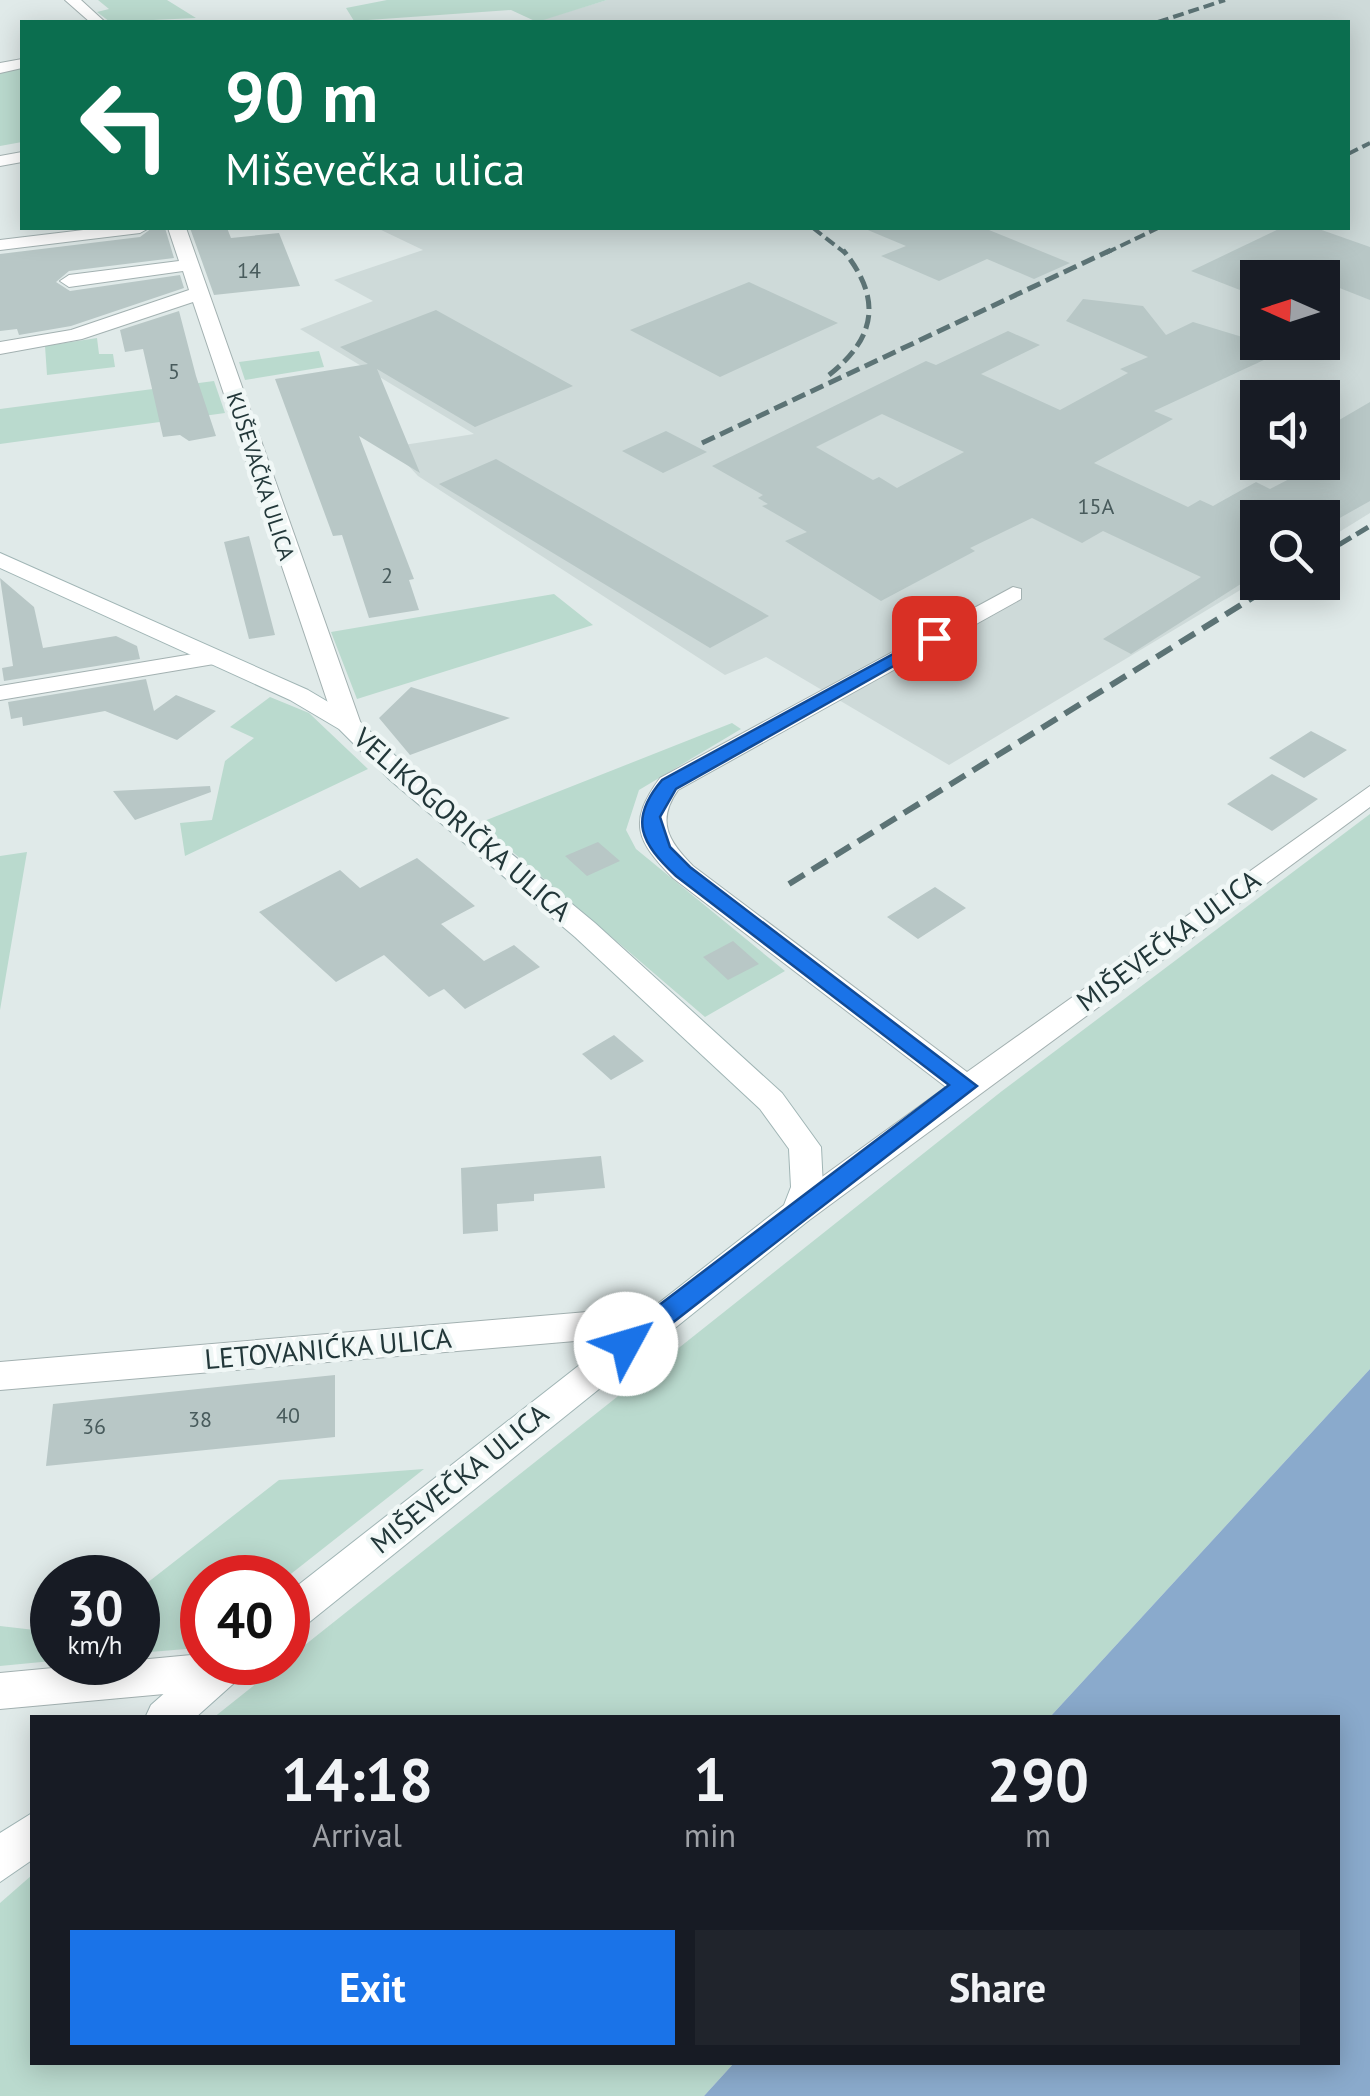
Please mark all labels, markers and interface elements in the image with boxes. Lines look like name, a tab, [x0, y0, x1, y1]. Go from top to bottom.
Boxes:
text: 90 m	[225, 51, 378, 141]
icon: left	[60, 60, 190, 190]
text: Miševečka ulica	[225, 139, 525, 197]
house number: 14	[237, 256, 261, 284]
north arrow	[1240, 260, 1340, 360]
map controls	[1240, 260, 1340, 600]
house number: 5	[168, 357, 180, 385]
button: sound	[1240, 380, 1340, 480]
street label: KUŠEVAČKA ULICA	[221, 388, 301, 564]
house number: 15A	[1078, 492, 1115, 520]
button: search	[1240, 500, 1340, 600]
house number: 2	[381, 561, 393, 589]
pin	[892, 596, 977, 681]
icon: arrive	[907, 611, 962, 666]
street label: VELIKOGORIČKA ULICA	[346, 719, 580, 929]
street label: MIŠEVEČKA ULICA	[1069, 860, 1268, 1019]
position arrow	[574, 1292, 678, 1396]
street label: LETOVANIĆKA ULICA	[203, 1319, 454, 1377]
street label: MIŠEVEČKA ULICA	[362, 1394, 556, 1561]
house number: 40	[276, 1401, 300, 1429]
house number: 38	[188, 1405, 212, 1433]
house number: 36	[82, 1412, 106, 1440]
speed limit sign: 40	[180, 1555, 310, 1685]
text: 30	[67, 1575, 123, 1640]
text: km/h	[68, 1629, 122, 1661]
text: 14:18	[281, 1740, 433, 1818]
text: 1	[693, 1740, 727, 1818]
text: 290	[987, 1740, 1089, 1818]
text: Arrival	[312, 1814, 402, 1856]
text: min	[684, 1814, 736, 1856]
text: m	[1025, 1814, 1051, 1856]
button: Exit	[70, 1930, 675, 2045]
button: Share	[695, 1930, 1300, 2045]

